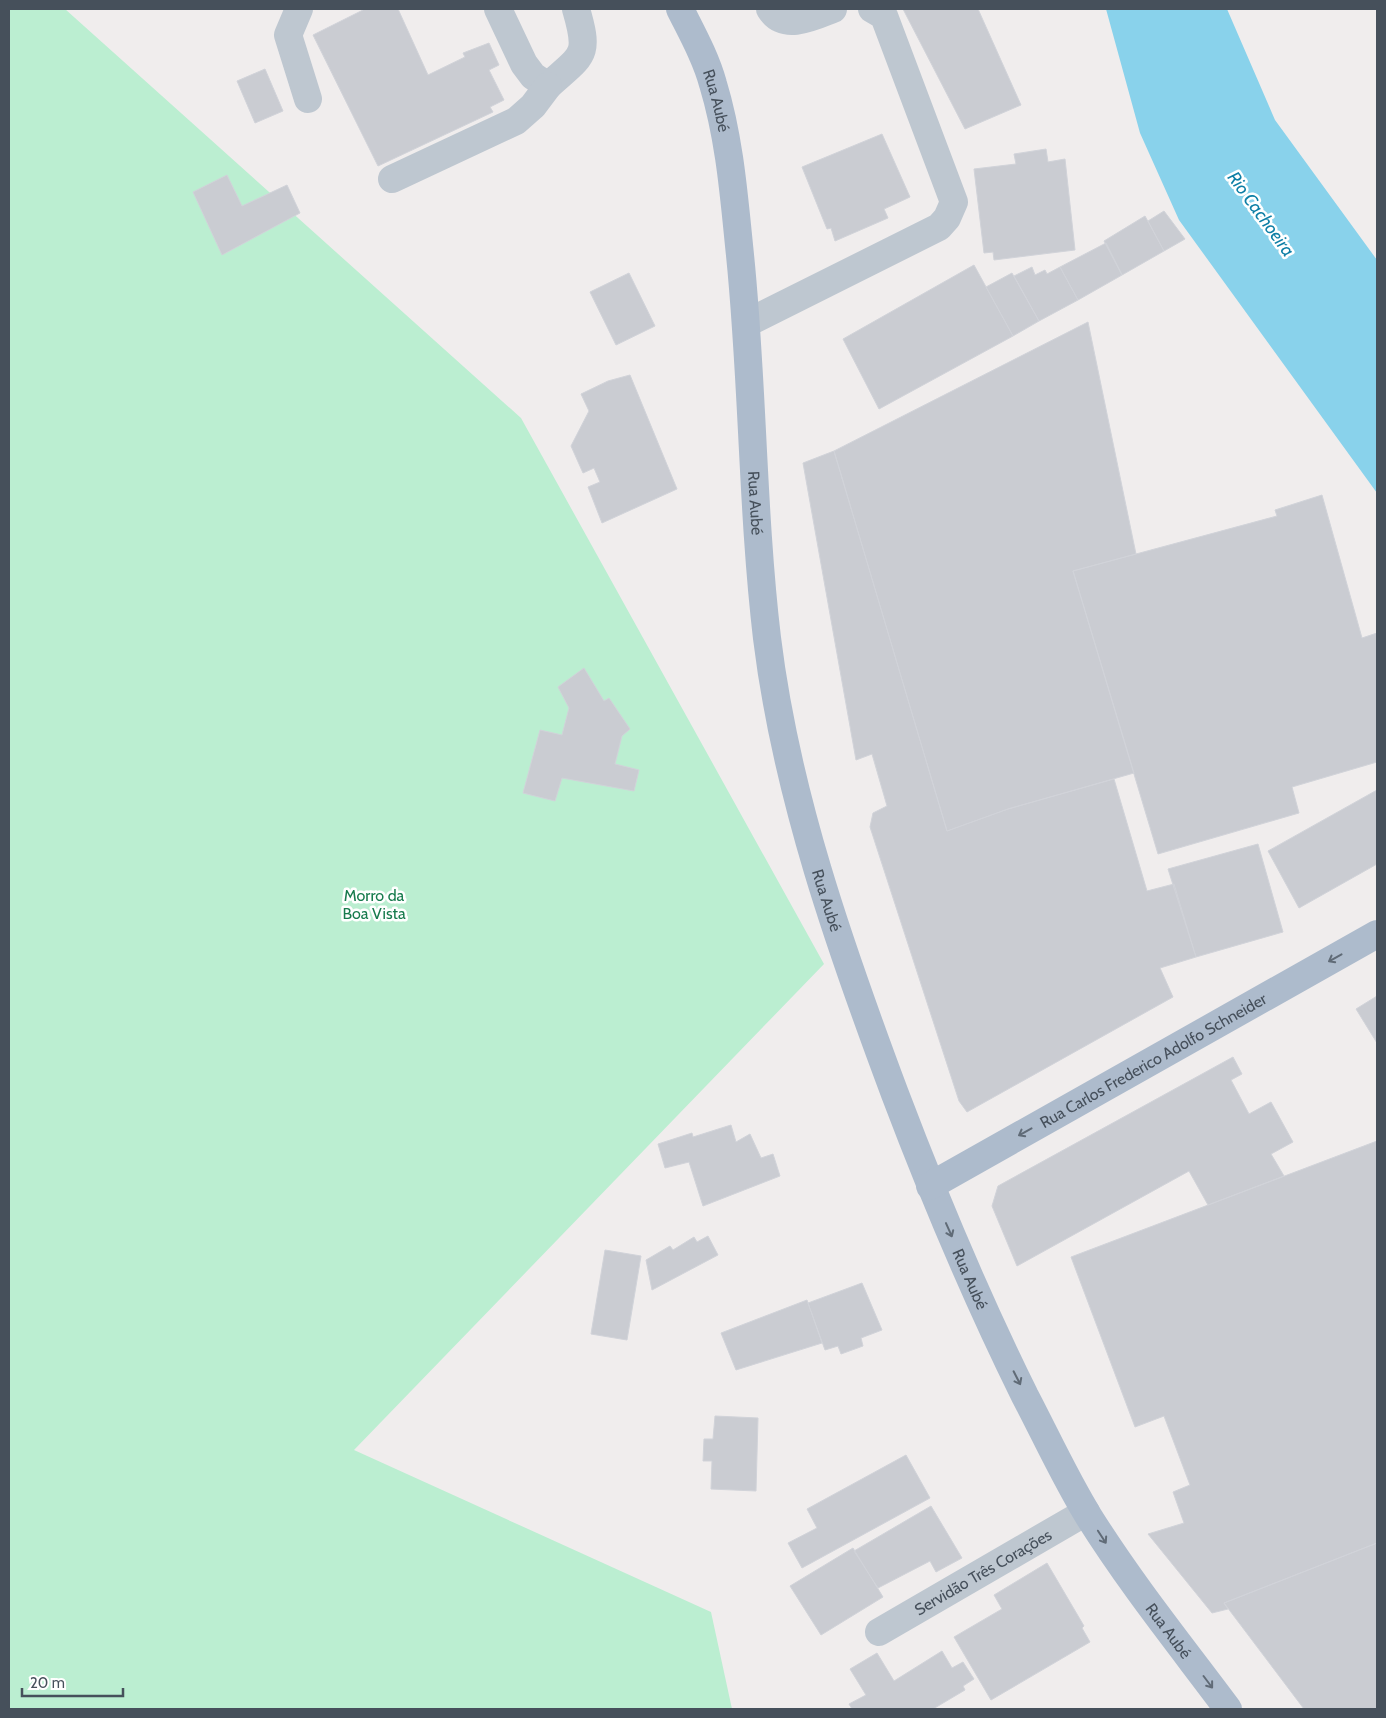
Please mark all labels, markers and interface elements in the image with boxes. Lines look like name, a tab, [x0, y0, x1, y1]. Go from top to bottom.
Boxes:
street label: Rua Aubé	[699, 66, 734, 134]
water label: Rio Cachoeira	[1223, 167, 1299, 261]
street label: Rua Aubé	[745, 470, 767, 536]
street label: Rua Aubé	[808, 867, 846, 934]
park label: Morro da Boa Vista	[342, 886, 406, 923]
one-way arrow	[1327, 953, 1342, 963]
street label: Rua Carlos Frederico Adolfo Schneider	[1036, 988, 1270, 1132]
one-way arrow	[1018, 1127, 1033, 1137]
one-way arrow	[945, 1222, 955, 1237]
street label: Rua Aubé	[949, 1246, 992, 1312]
one-way arrow	[1012, 1370, 1022, 1385]
street label: Servidão Três Corações	[911, 1524, 1055, 1619]
one-way arrow	[1097, 1529, 1107, 1543]
street label: Rua Aubé	[1142, 1599, 1196, 1662]
scale bar	[22, 1666, 124, 1698]
text: 20 m	[30, 1674, 65, 1692]
one-way arrow	[1202, 1675, 1213, 1688]

